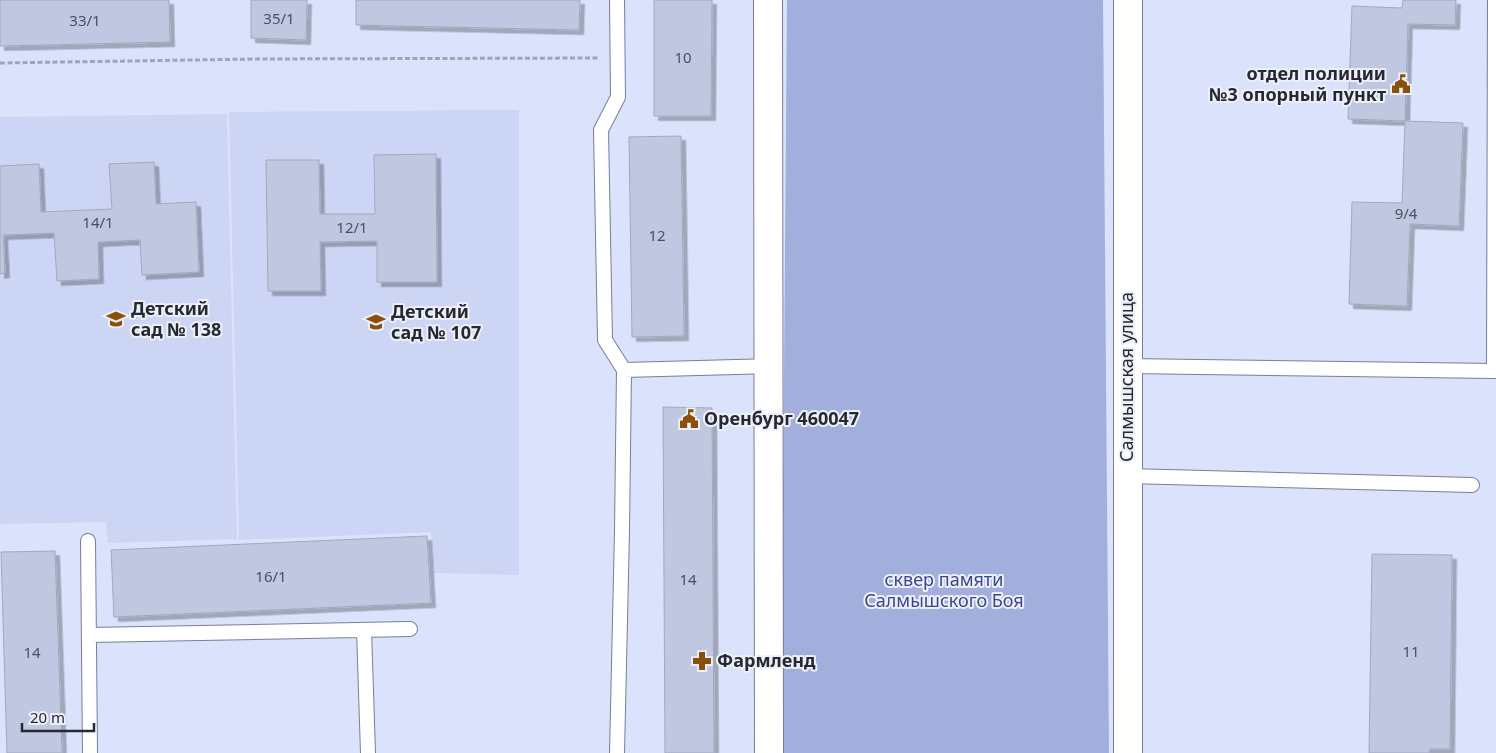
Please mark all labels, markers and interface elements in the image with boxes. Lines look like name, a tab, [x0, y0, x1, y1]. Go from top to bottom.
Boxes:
house number: 35/1	[263, 8, 295, 28]
house number: 33/1	[69, 10, 101, 30]
house number: 10	[674, 47, 692, 67]
place label: отдел полиции №3 опорный пункт	[1209, 61, 1386, 106]
public building icon: отдел полиции №3 опорный пункт	[1390, 73, 1412, 95]
house number: 9/4	[1395, 203, 1418, 223]
house number: 14/1	[82, 212, 114, 232]
house number: 12/1	[336, 217, 368, 237]
house number: 12	[648, 225, 666, 245]
street label: Салмышская улица	[1114, 292, 1138, 462]
place label: Детский сад № 138	[131, 296, 221, 341]
place label: Детский сад № 107	[391, 299, 481, 344]
school or university icon: Детский сад № 138	[105, 308, 127, 330]
school or university icon: Детский сад № 107	[365, 311, 387, 333]
place label: Оренбург 460047	[704, 406, 859, 430]
public building icon: Оренбург 460047	[678, 408, 700, 430]
house number: 16/1	[255, 566, 287, 586]
park label: сквер памяти Салмышского Боя	[864, 567, 1024, 612]
house number: 14	[679, 569, 697, 589]
house number: 11	[1402, 641, 1420, 661]
house number: 14	[23, 642, 41, 662]
place label: Фармленд	[717, 648, 816, 672]
pharmacy icon: Фармленд	[691, 650, 713, 672]
scale bar	[22, 700, 95, 732]
text: 20 m	[30, 707, 65, 727]

